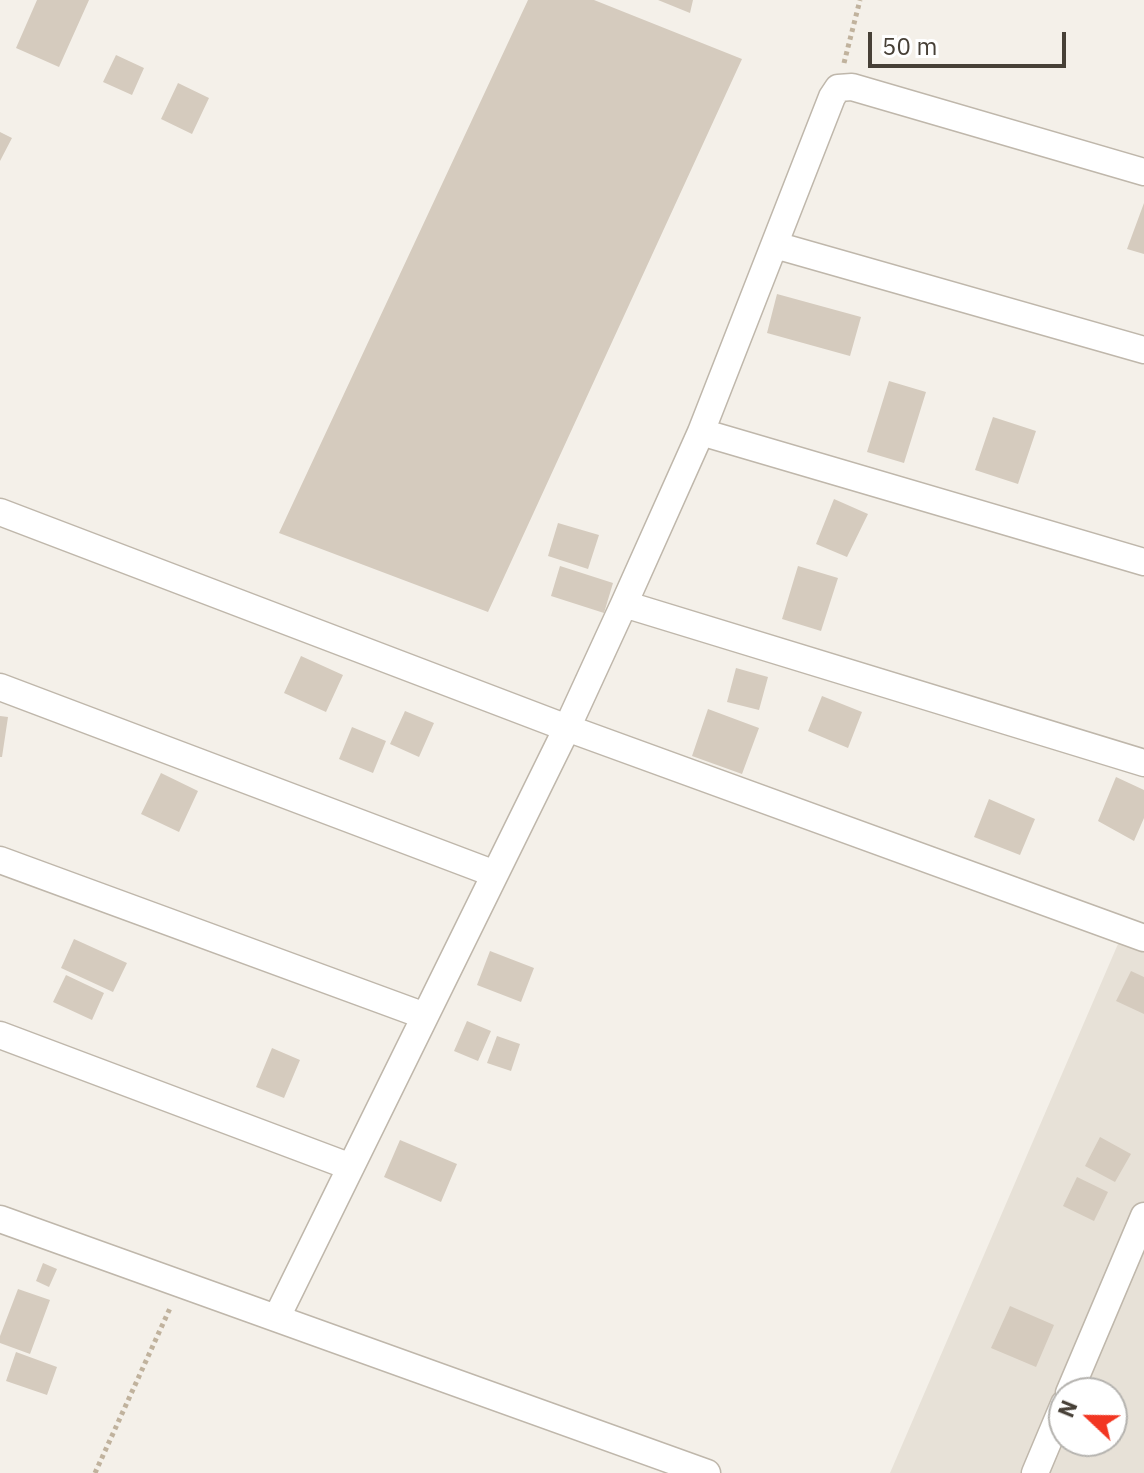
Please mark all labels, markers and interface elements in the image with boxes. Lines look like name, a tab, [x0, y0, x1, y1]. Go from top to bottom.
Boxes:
scale bar	[872, 16, 1070, 66]
text: 50 m	[882, 30, 937, 62]
north arrow	[1048, 1377, 1128, 1457]
text: N	[1051, 1396, 1084, 1421]

